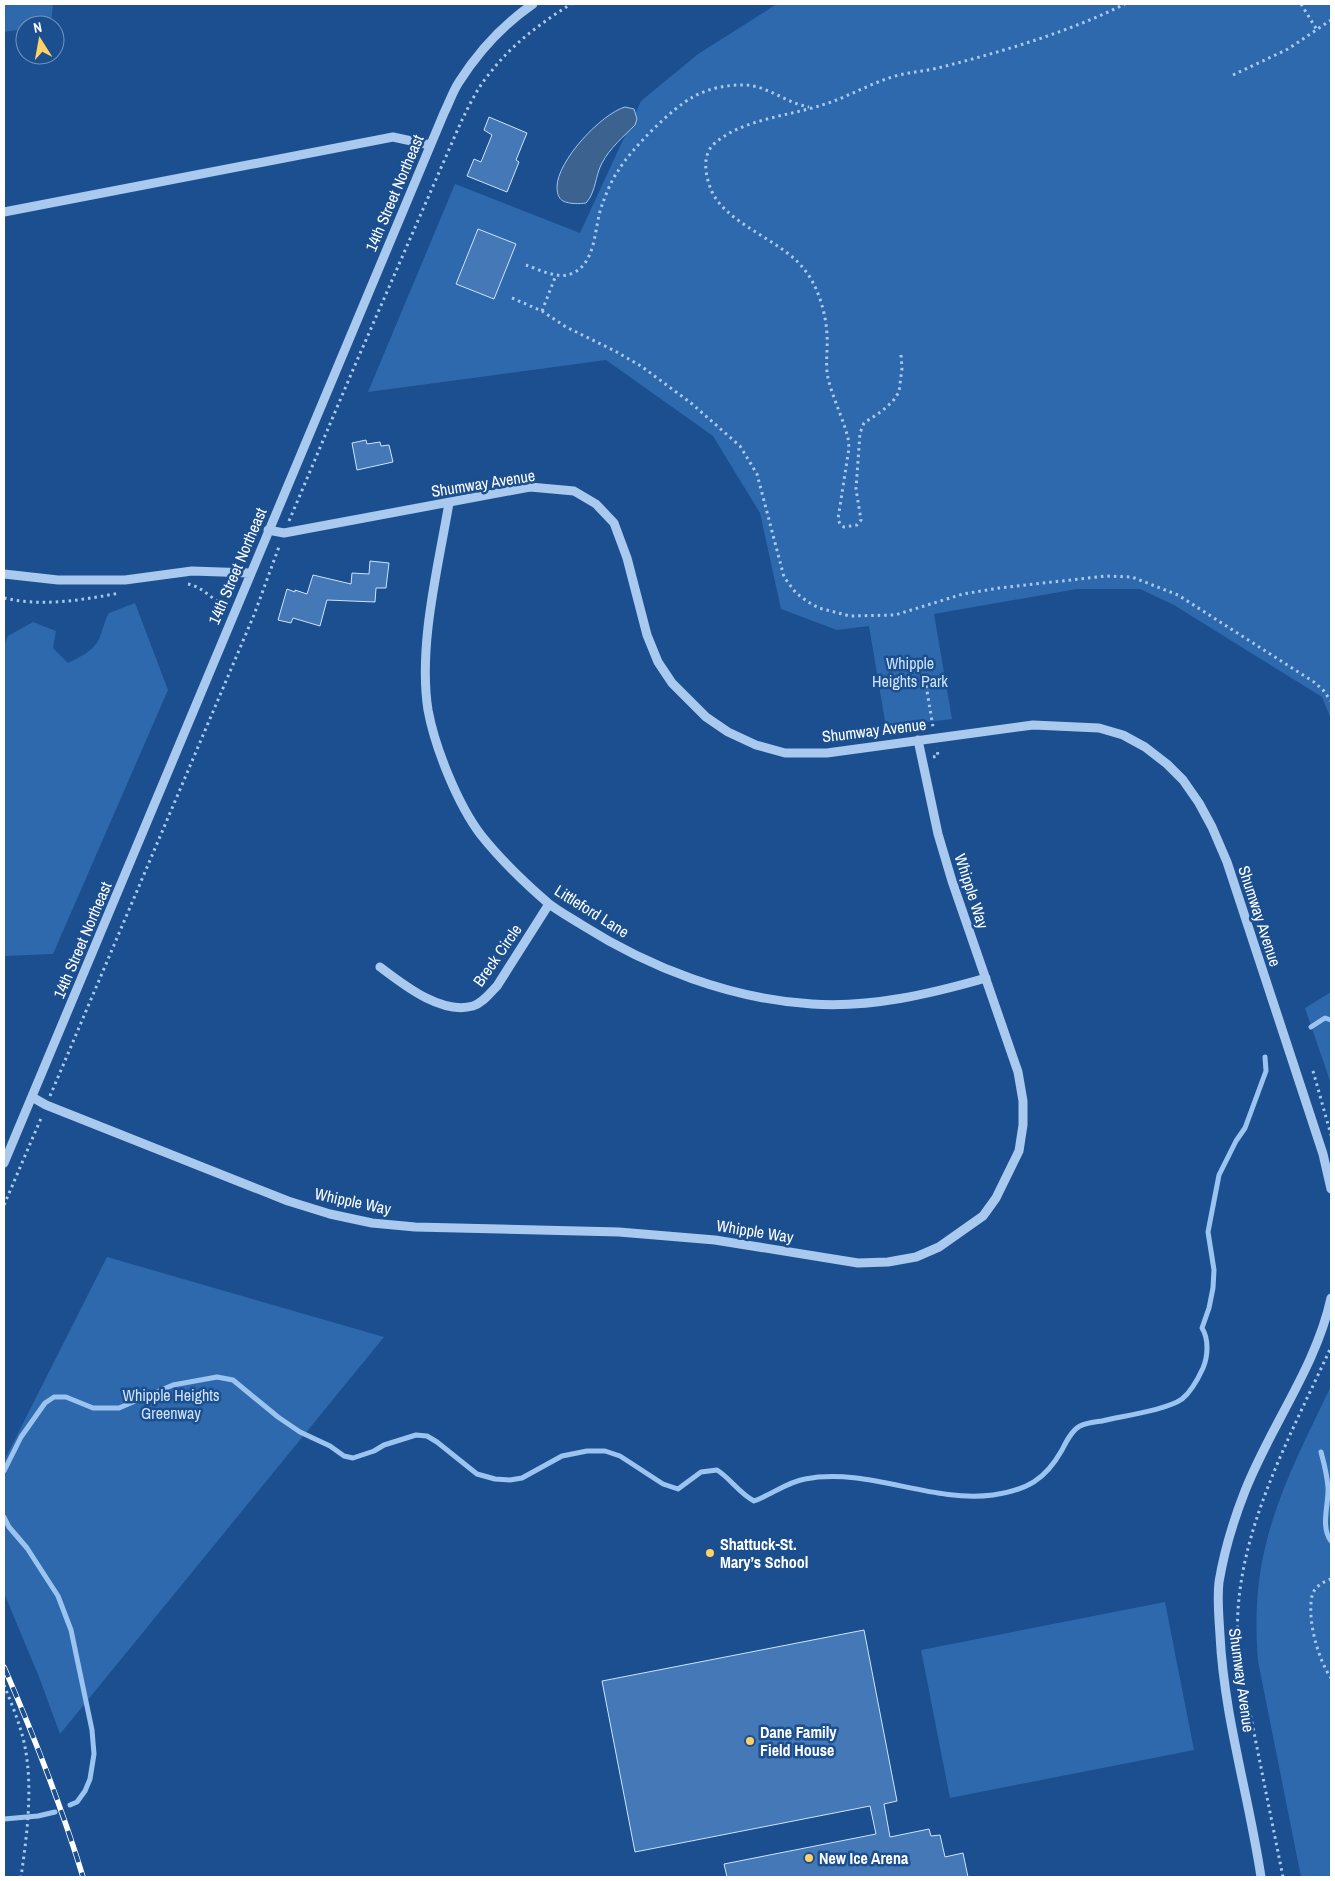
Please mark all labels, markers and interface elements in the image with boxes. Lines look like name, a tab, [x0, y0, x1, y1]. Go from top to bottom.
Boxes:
north arrow	[15, 15, 65, 65]
text: N	[32, 18, 43, 37]
street label: 14th Street Northeast	[360, 131, 429, 255]
street label: Shumway Avenue	[430, 464, 536, 502]
street label: 14th Street Northeast	[203, 504, 272, 628]
park label: Whipple Heights Park	[872, 652, 948, 692]
street label: Shumway Avenue	[821, 713, 927, 747]
street label: Whipple Way	[950, 851, 995, 932]
street label: Shumway Avenue	[1233, 863, 1287, 969]
street label: 14th Street Northeast	[48, 878, 117, 1002]
street label: Littleford Lane	[551, 879, 633, 943]
street label: Breck Circle	[467, 919, 527, 991]
street label: Whipple Way	[313, 1182, 394, 1220]
street label: Whipple Way	[715, 1214, 795, 1248]
park label: Whipple Heights Greenway	[123, 1384, 220, 1424]
place label: Shattuck-St. Mary’s School	[720, 1533, 808, 1573]
marker: Shattuck-St. Mary’s School	[704, 1547, 716, 1559]
street label: Shumway Avenue	[1224, 1627, 1260, 1733]
place label: Dane Family Field House	[760, 1721, 837, 1761]
marker: Dane Family Field House	[744, 1735, 756, 1747]
place label: New Ice Arena	[819, 1847, 909, 1869]
marker: New Ice Arena	[803, 1852, 815, 1864]

